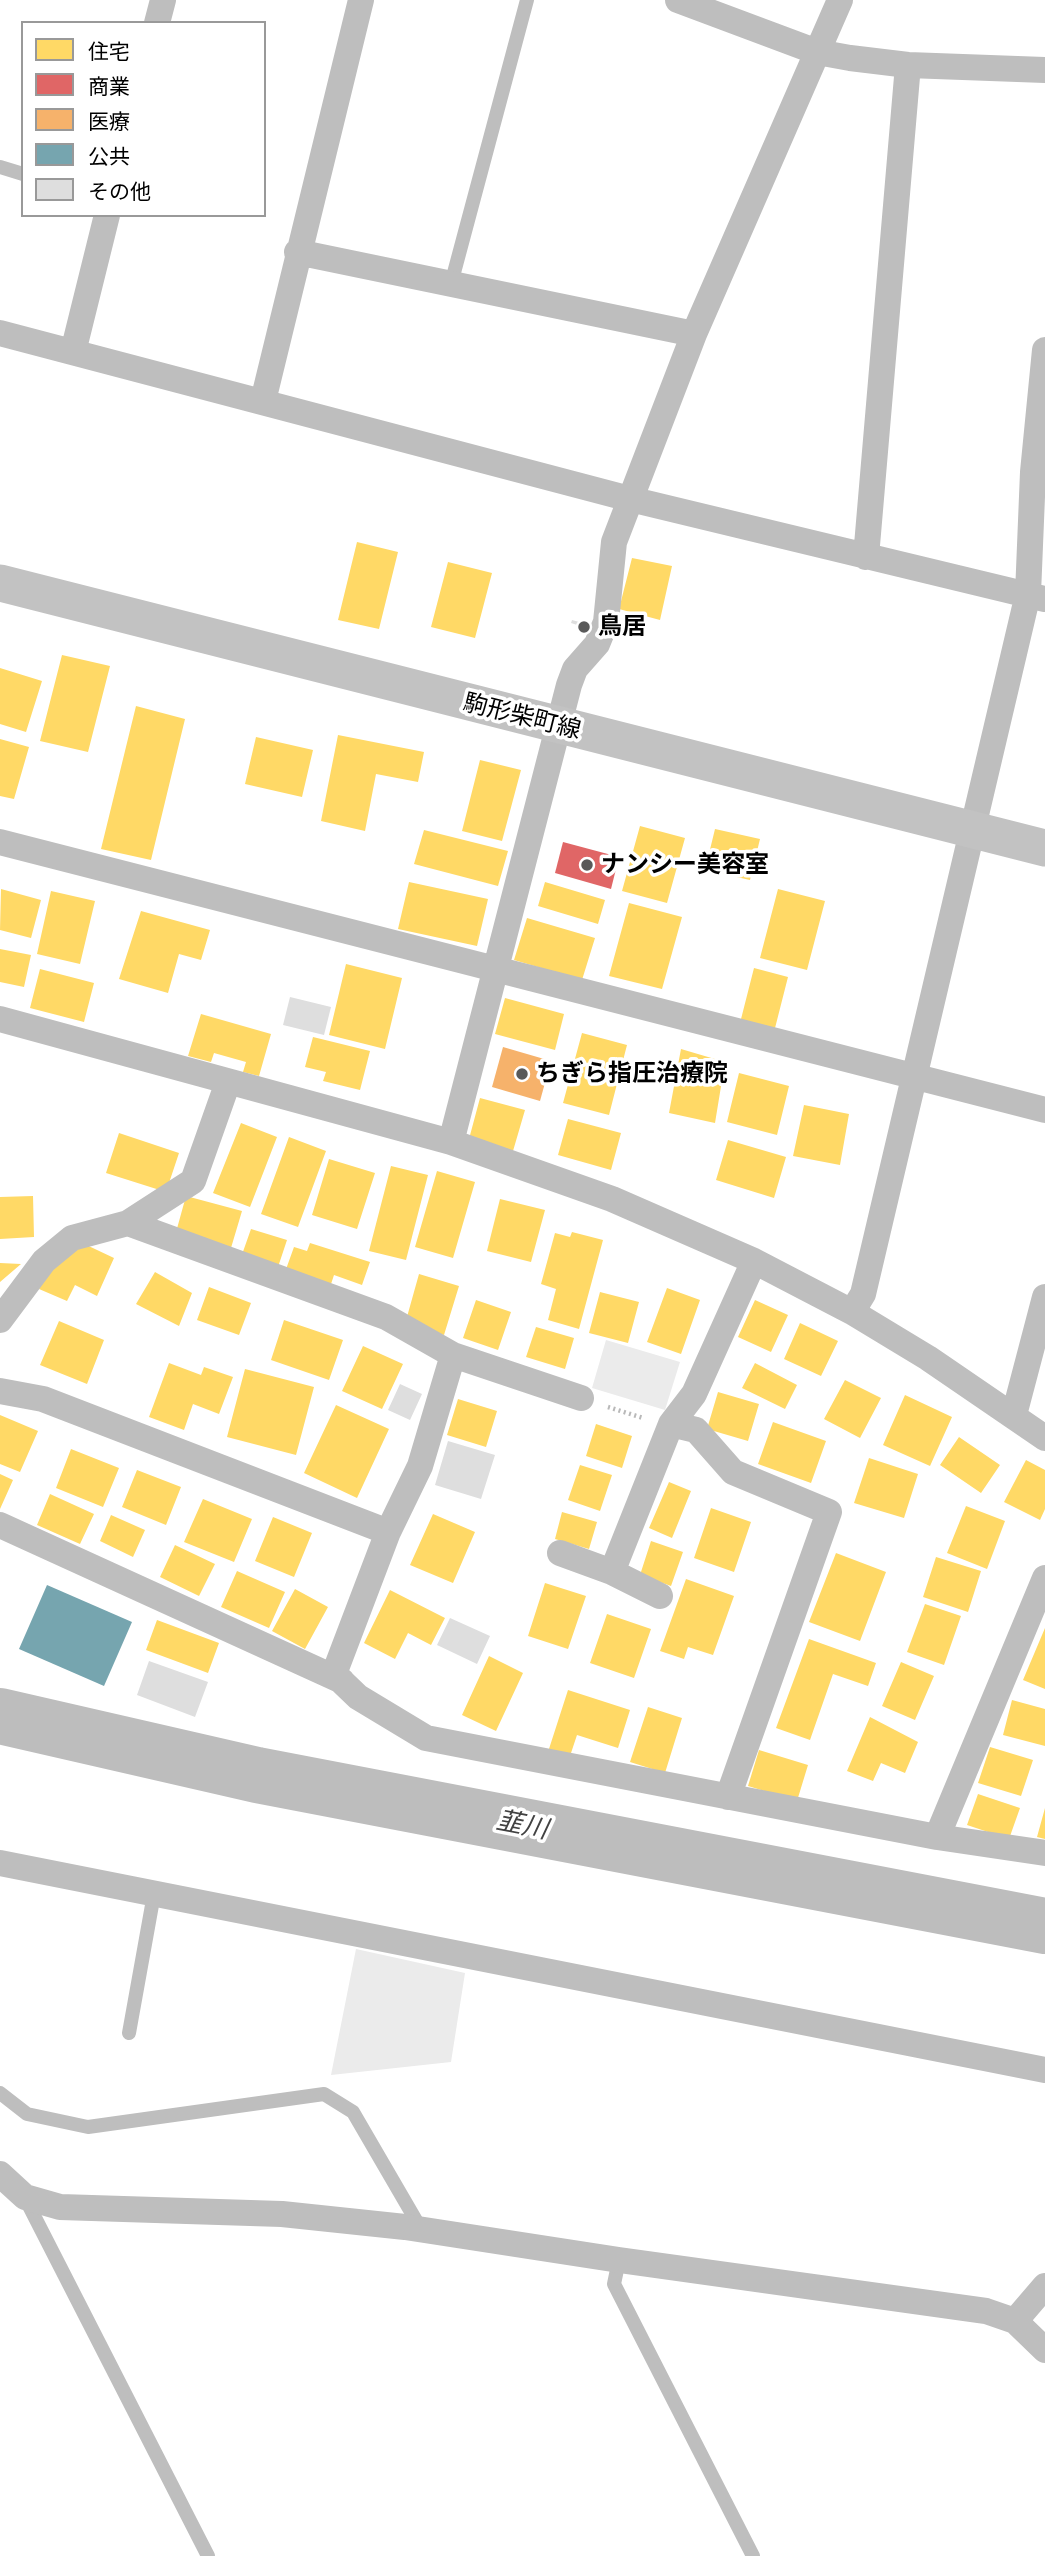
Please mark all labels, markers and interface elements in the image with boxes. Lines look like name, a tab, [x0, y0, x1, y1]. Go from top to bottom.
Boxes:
legend	[21, 21, 266, 217]
text: 住宅	[88, 38, 130, 65]
text: 商業	[88, 73, 130, 100]
text: 医療	[88, 108, 130, 135]
text: 公共	[88, 143, 130, 170]
text: その他	[88, 178, 151, 205]
place label: 鳥居	[598, 613, 646, 641]
marker: 鳥居	[576, 619, 592, 635]
street label: 駒形柴町線	[460, 689, 584, 745]
place label: ナンシー美容室	[601, 851, 769, 879]
marker: ナンシー美容室	[579, 857, 595, 873]
place label: ちぎら指圧治療院	[536, 1060, 728, 1088]
marker: ちぎら指圧治療院	[514, 1066, 530, 1082]
water label: 韮川	[494, 1806, 550, 1846]

